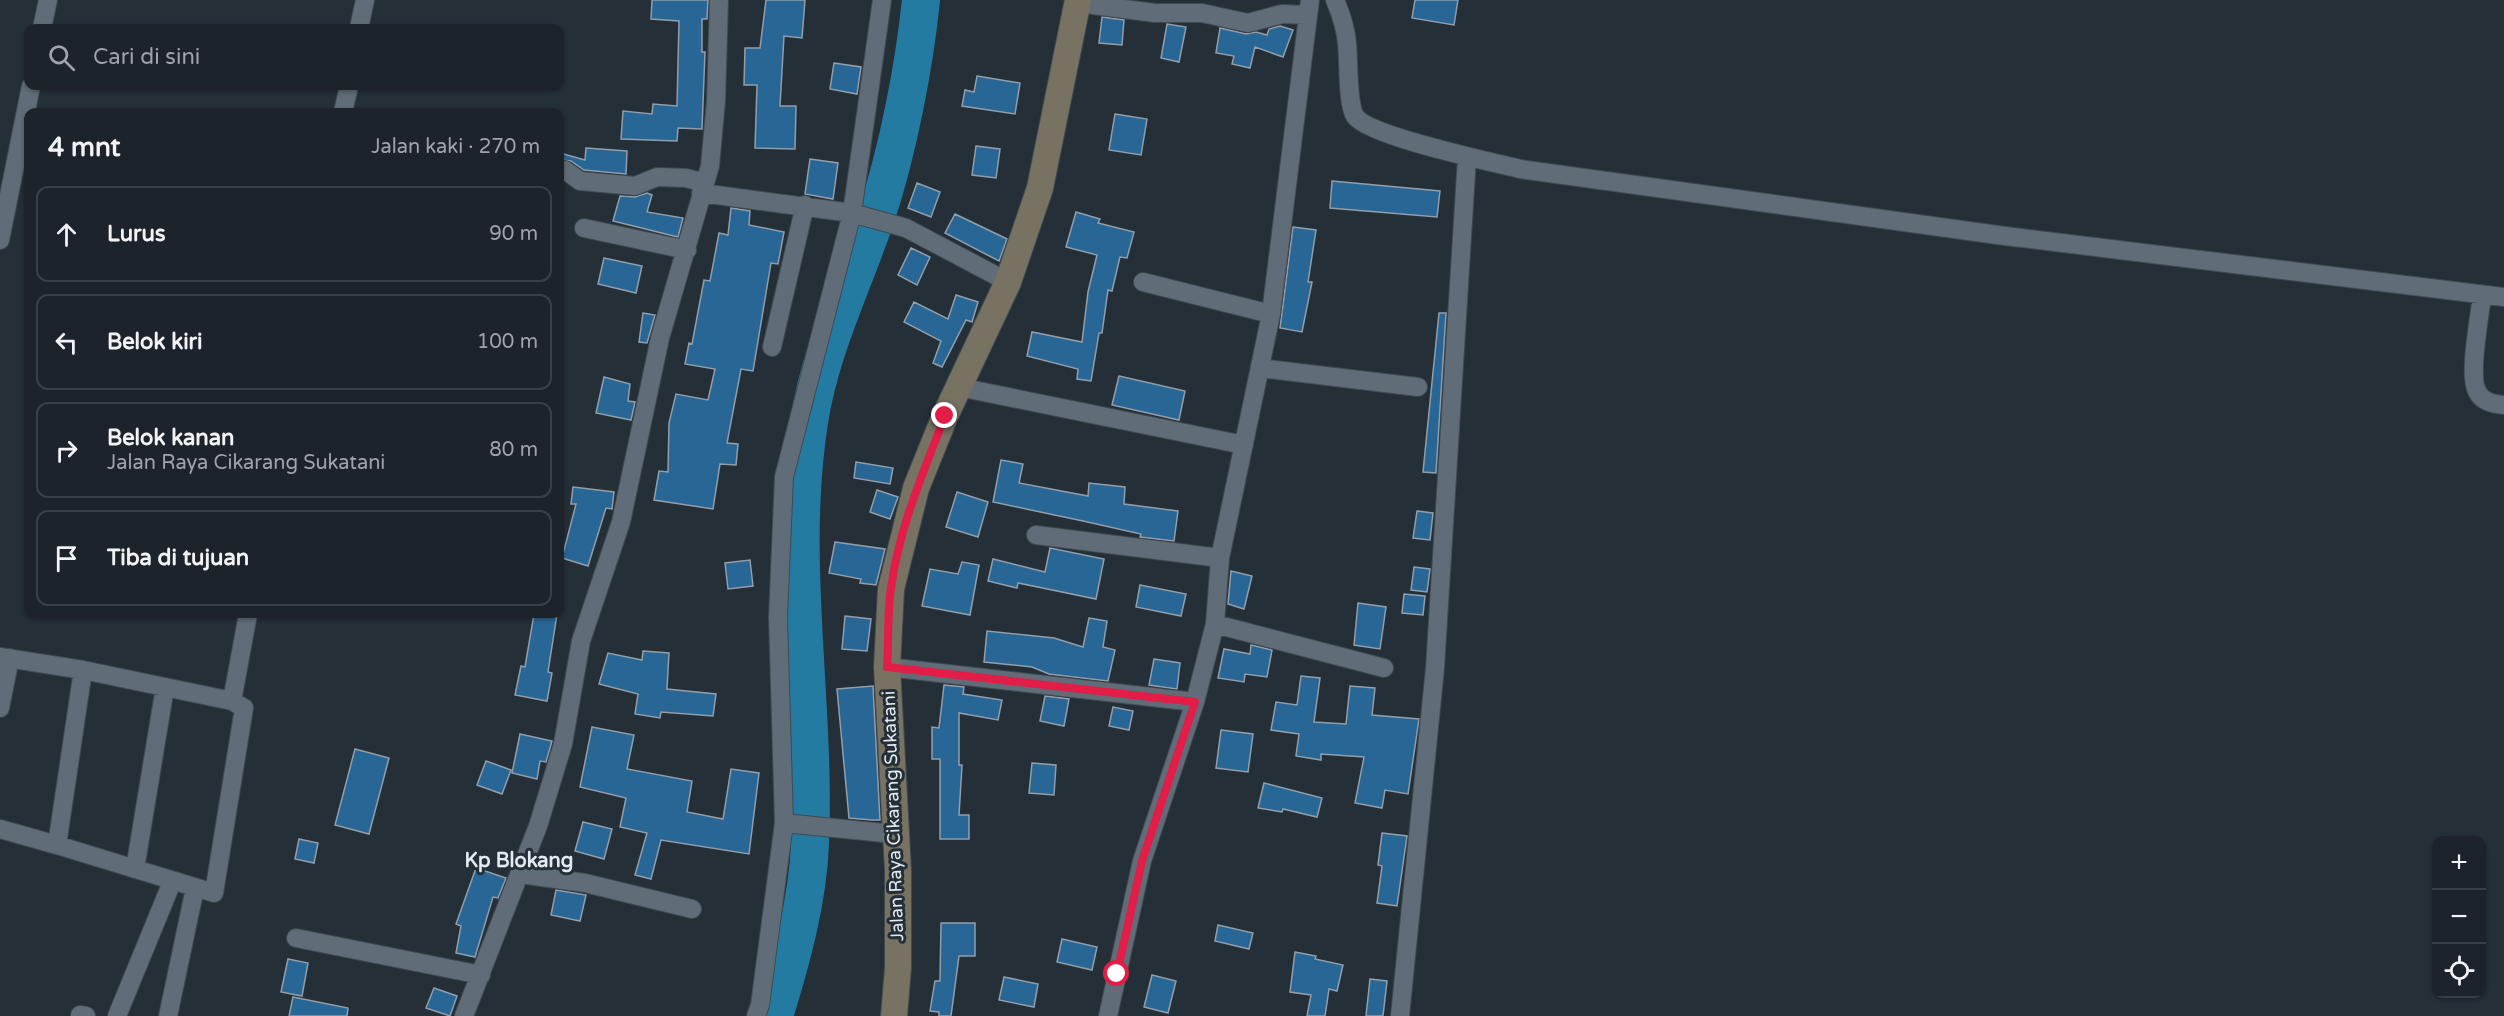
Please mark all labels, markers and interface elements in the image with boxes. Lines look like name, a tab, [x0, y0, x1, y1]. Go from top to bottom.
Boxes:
search box	[24, 24, 564, 90]
icon: search	[45, 41, 78, 74]
text: Cari di sini	[93, 44, 200, 70]
text: 4 mnt	[48, 132, 120, 163]
text: Jalan kaki · 270 m	[371, 135, 540, 159]
icon: ahead	[50, 218, 83, 251]
text: Lurus	[107, 221, 165, 247]
text: 90 m	[489, 222, 538, 246]
icon: left	[50, 326, 83, 359]
text: Belok kiri	[107, 329, 203, 355]
text: 100 m	[477, 330, 538, 354]
route end	[931, 402, 957, 428]
text: Belok kanan	[107, 425, 234, 451]
icon: right	[50, 434, 83, 467]
text: 80 m	[489, 438, 538, 462]
text: Jalan Raya Cikarang Sukatani	[107, 451, 385, 475]
icon: arrive	[50, 542, 83, 575]
text: Tiba di tujuan	[107, 545, 249, 571]
street label: Jalan Raya Cikarang Sukatani	[878, 690, 908, 942]
map controls	[2432, 836, 2486, 998]
button: +	[2432, 836, 2486, 890]
district label: Kp Blokang	[465, 849, 573, 873]
button: −	[2432, 890, 2486, 944]
button: locate	[2432, 944, 2486, 998]
route start	[1103, 960, 1129, 986]

